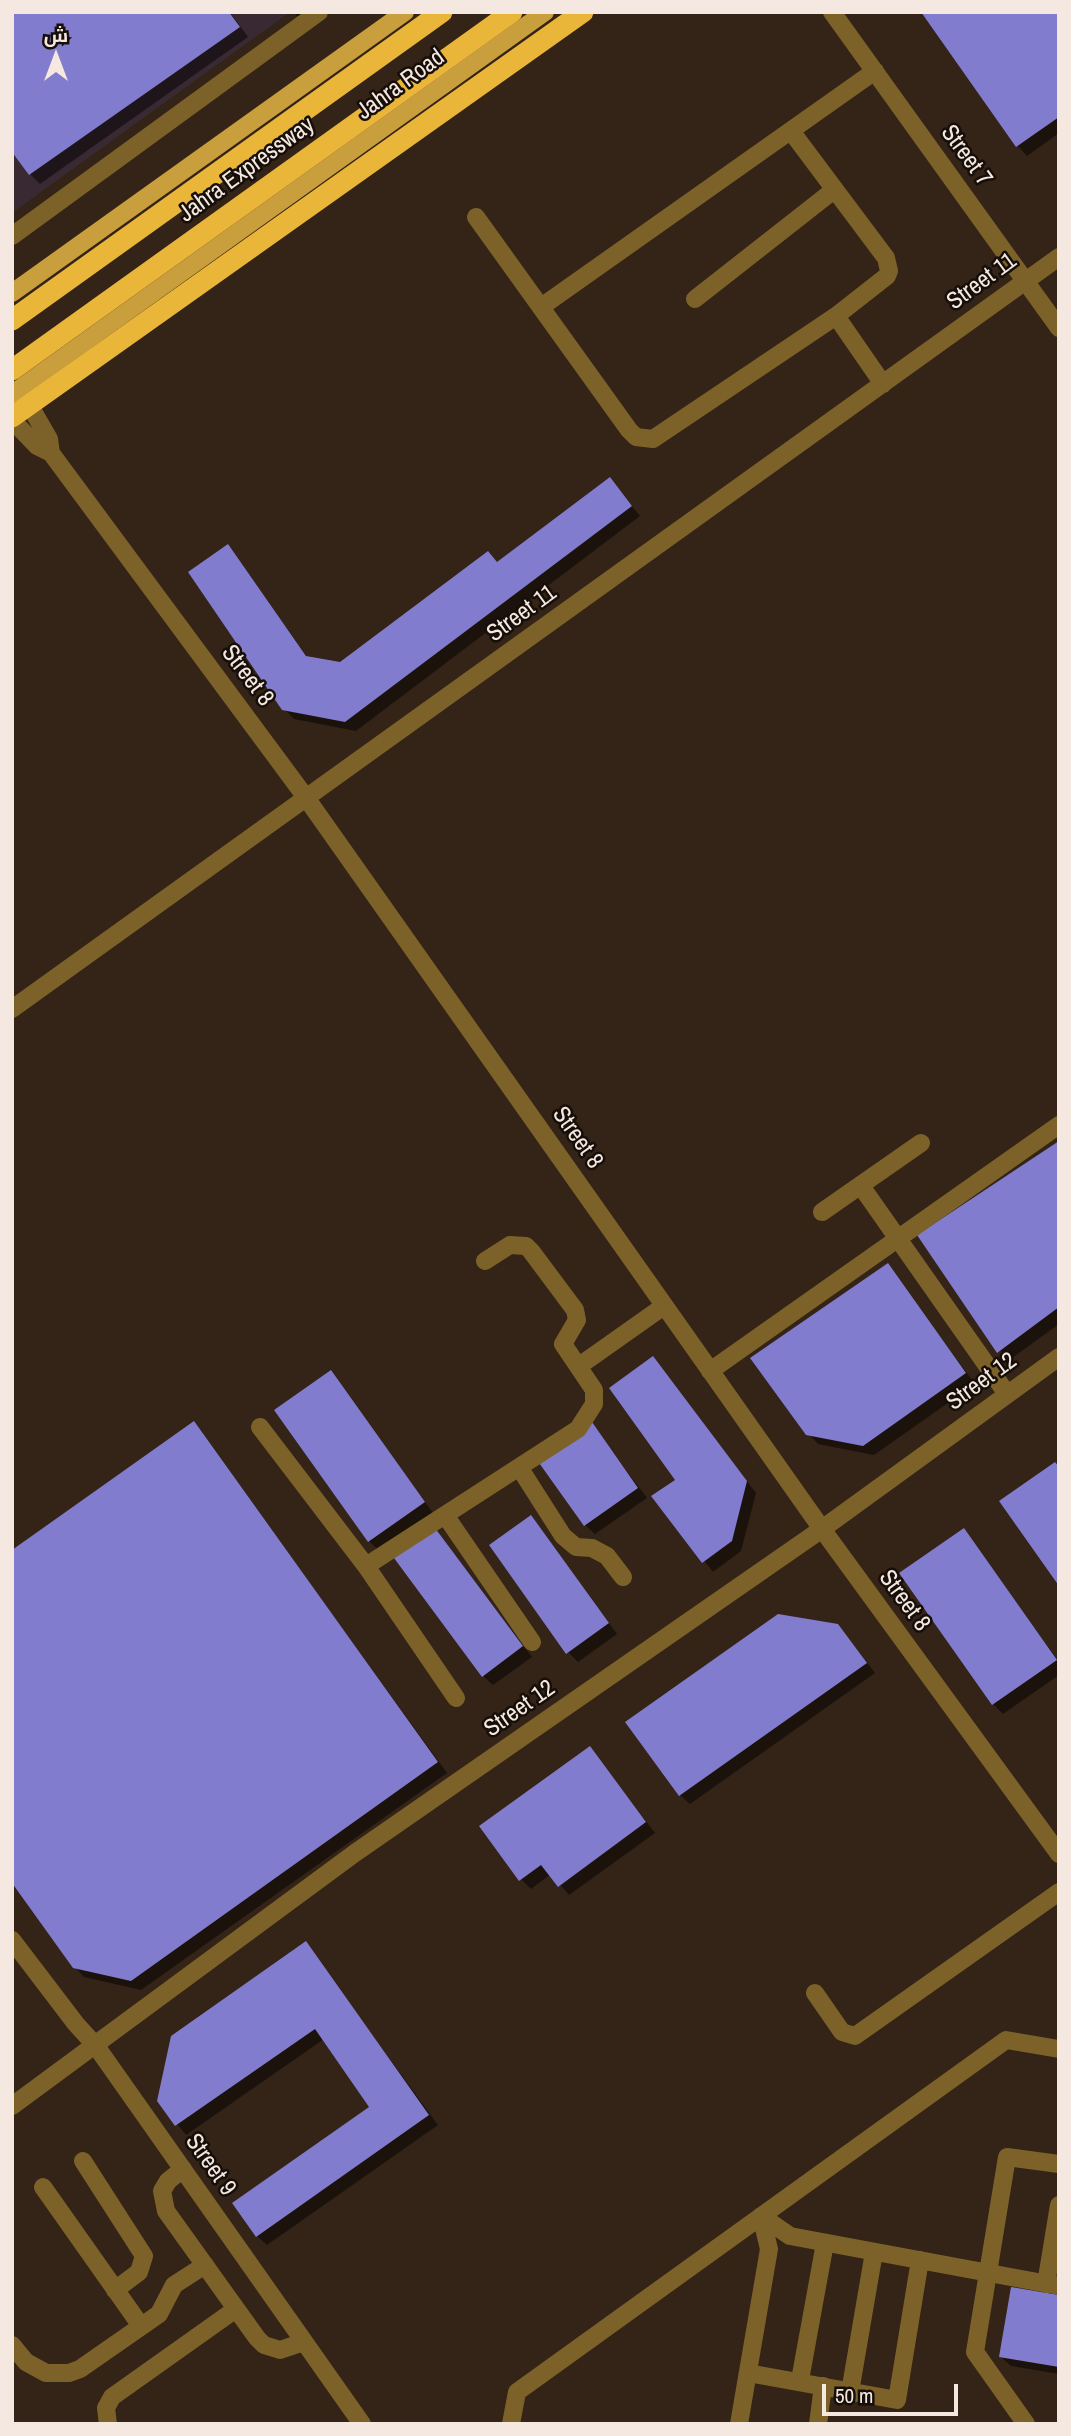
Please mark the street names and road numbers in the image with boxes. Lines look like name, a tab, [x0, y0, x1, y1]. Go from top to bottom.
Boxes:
street label: Jahra Road	[351, 43, 451, 127]
street label: Jahra Expressway	[174, 111, 320, 229]
street label: Street 7	[934, 120, 998, 192]
street label: Street 11	[942, 247, 1022, 317]
street label: Street 11	[482, 579, 562, 649]
street label: Street 8	[215, 640, 279, 712]
street label: Street 8	[545, 1102, 609, 1174]
street label: Street 12	[941, 1347, 1023, 1417]
street label: Street 8	[872, 1565, 936, 1637]
street label: Street 12	[479, 1674, 561, 1744]
street label: Street 9	[178, 2129, 242, 2201]

